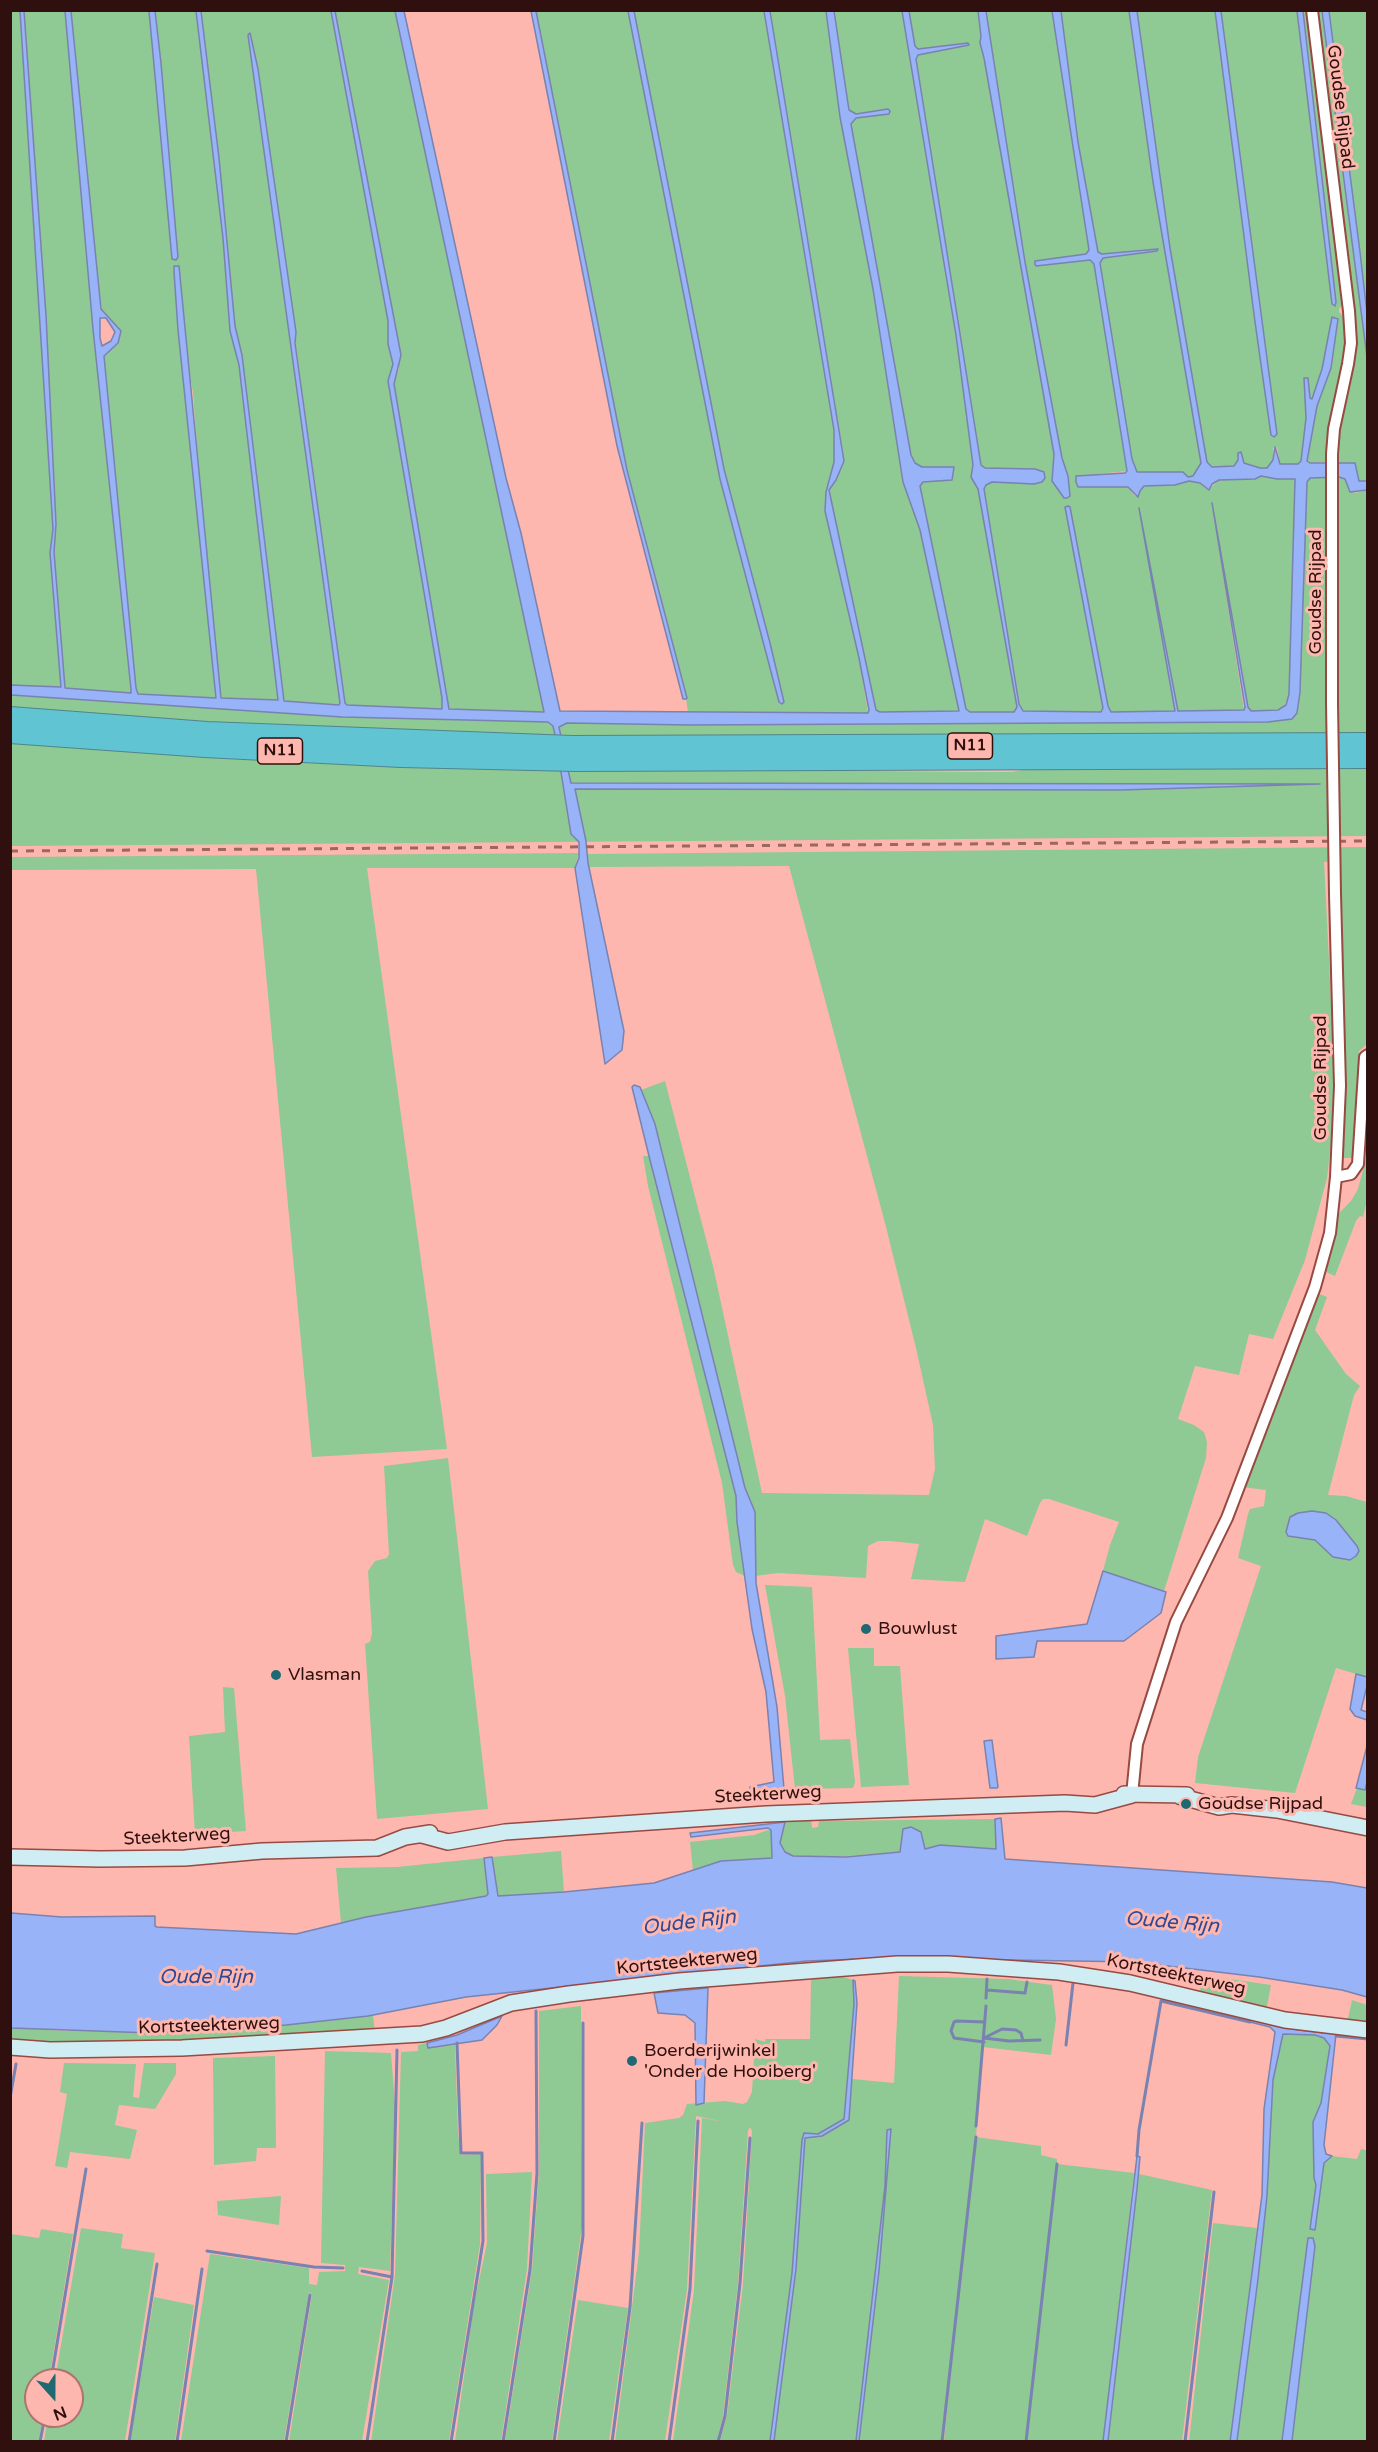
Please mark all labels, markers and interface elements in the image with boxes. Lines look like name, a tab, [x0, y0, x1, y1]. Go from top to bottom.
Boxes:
street label: Goudse Rijpad	[1322, 44, 1358, 170]
street label: Goudse Rijpad	[1305, 529, 1327, 655]
road number: N11	[948, 733, 992, 759]
road number: N11	[258, 738, 302, 764]
street label: Goudse Rijpad	[1310, 1015, 1332, 1141]
place label: Bouwlust	[878, 1618, 957, 1640]
marker: Bouwlust	[859, 1622, 873, 1636]
place label: Vlasman	[288, 1664, 361, 1686]
marker: Vlasman	[269, 1668, 283, 1682]
street label: Steekterweg	[714, 1781, 822, 1809]
place label: Goudse Rijpad	[1198, 1793, 1323, 1815]
marker: Goudse Rijpad	[1179, 1797, 1193, 1811]
street label: Steekterweg	[123, 1823, 231, 1851]
water label: Oude Rijn	[641, 1905, 737, 1941]
water label: Oude Rijn	[1124, 1907, 1220, 1939]
street label: Kortsteekterweg	[615, 1944, 759, 1980]
street label: Kortsteekterweg	[1104, 1950, 1248, 2000]
water label: Oude Rijn	[159, 1966, 253, 1990]
street label: Kortsteekterweg	[138, 2013, 280, 2039]
place label: Boerderijwinkel 'Onder de Hooiberg'	[644, 2040, 816, 2082]
marker: Boerderijwinkel 'Onder de Hooiberg'	[625, 2054, 639, 2068]
north arrow	[24, 2368, 84, 2428]
text: N	[50, 2401, 69, 2425]

